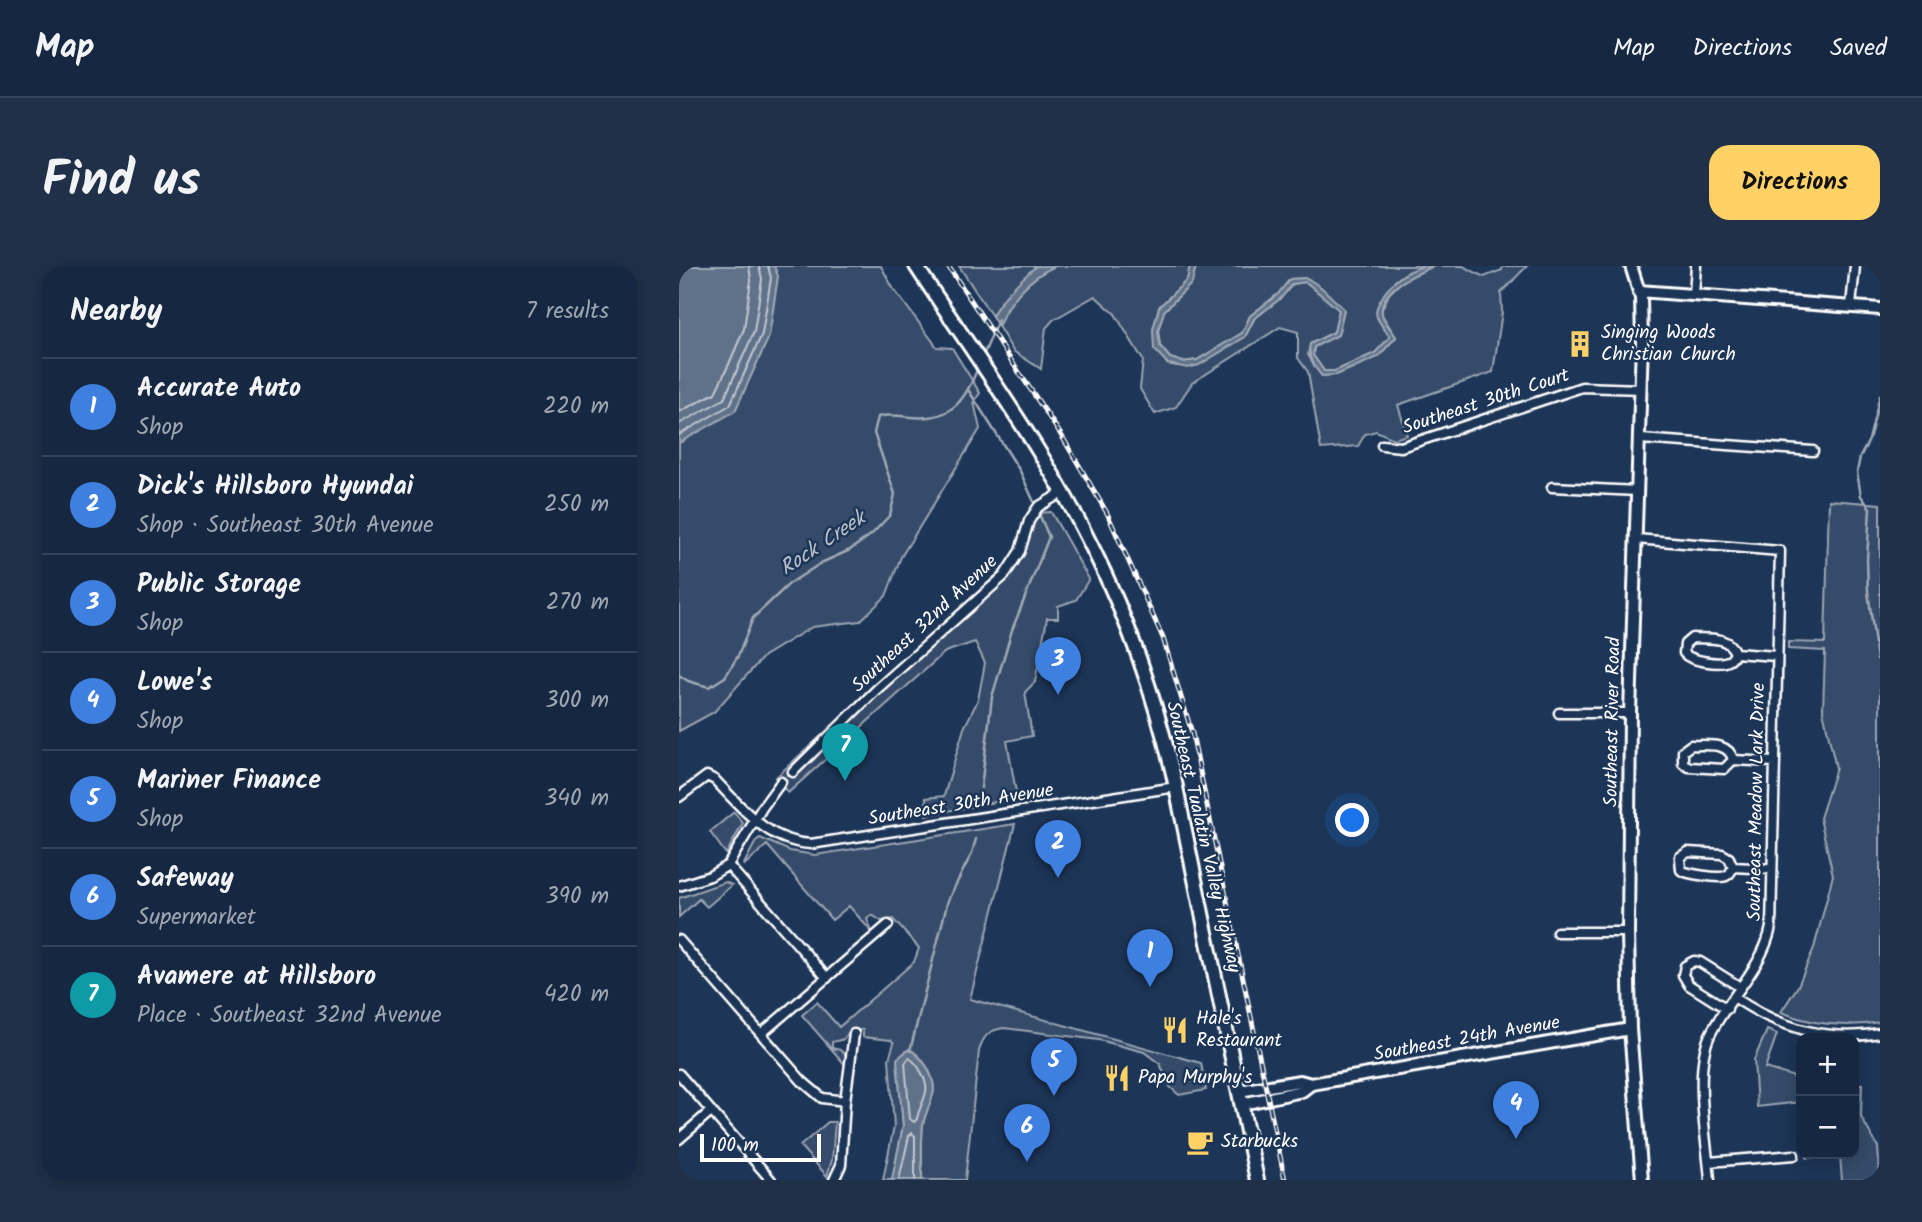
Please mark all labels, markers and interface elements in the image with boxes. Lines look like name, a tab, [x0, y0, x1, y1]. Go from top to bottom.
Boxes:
text: Map	[35, 22, 95, 75]
text: Map	[1613, 29, 1655, 68]
text: Directions	[1693, 29, 1792, 68]
text: Saved	[1830, 29, 1887, 68]
text: Find us	[42, 143, 200, 221]
button: Directions	[1709, 145, 1880, 220]
text: Nearby	[70, 288, 162, 336]
text: 7 results	[526, 294, 609, 330]
place label: Singing Woods Christian Church	[1601, 318, 1736, 370]
building icon: Singing Woods Christian Church	[1565, 329, 1595, 359]
street label: Southeast 30th Court	[1399, 361, 1574, 443]
text: Accurate Auto	[137, 368, 301, 410]
text: 1	[90, 389, 96, 425]
text: 220 m	[543, 389, 609, 425]
text: Shop	[137, 410, 183, 446]
text: Dick's Hillsboro Hyundai	[137, 466, 414, 508]
text: 2	[86, 487, 100, 523]
text: 250 m	[544, 487, 609, 523]
water label: Rock Creek	[773, 501, 875, 585]
text: Shop · Southeast 30th Avenue	[137, 508, 434, 544]
street label: Southeast 32nd Avenue	[845, 548, 1005, 700]
text: Public Storage	[137, 564, 301, 606]
text: 3	[87, 585, 99, 621]
text: 270 m	[546, 585, 609, 621]
text: Shop	[137, 606, 183, 642]
street label: Southeast River Road	[1597, 636, 1629, 807]
pin: 3	[1035, 637, 1081, 695]
text: Lowe's	[137, 662, 212, 704]
street label: Southeast Meadow Lark Drive	[1740, 682, 1774, 922]
text: 4	[87, 683, 99, 719]
text: 300 m	[545, 683, 609, 719]
street label: Southeast Tualatin Valley Highway	[1157, 698, 1249, 977]
text: Shop	[137, 704, 183, 740]
pin: 7	[822, 723, 868, 781]
text: Mariner Finance	[137, 760, 321, 802]
street label: Southeast 30th Avenue	[866, 775, 1056, 834]
text: 5	[87, 781, 99, 817]
text: 340 m	[544, 781, 609, 817]
text: Shop	[137, 802, 183, 838]
your location	[1335, 803, 1369, 837]
pin: 2	[1035, 820, 1081, 878]
text: Safeway	[137, 858, 234, 900]
text: 6	[87, 879, 99, 915]
text: 390 m	[546, 879, 609, 915]
text: Supermarket	[137, 900, 256, 936]
pin: 1	[1127, 929, 1173, 987]
text: Avamere at Hillsboro	[137, 956, 376, 998]
text: 7	[88, 977, 98, 1013]
text: 420 m	[544, 977, 609, 1013]
text: Place · Southeast 32nd Avenue	[137, 998, 442, 1034]
place label: Hale's Restaurant	[1196, 1004, 1282, 1056]
street label: Southeast 24th Avenue	[1372, 1008, 1563, 1070]
restaurant icon: Hale's Restaurant	[1160, 1015, 1190, 1045]
map controls	[1796, 1033, 1859, 1159]
button: +	[1796, 1033, 1859, 1096]
pin: 5	[1031, 1038, 1077, 1096]
restaurant icon: Papa Murphy's	[1102, 1063, 1132, 1093]
place label: Papa Murphy's	[1138, 1063, 1252, 1093]
pin: 4	[1493, 1081, 1539, 1139]
button: −	[1796, 1096, 1859, 1159]
pin: 6	[1004, 1104, 1050, 1162]
cafe icon: Starbucks	[1185, 1127, 1215, 1157]
place label: Starbucks	[1221, 1127, 1298, 1157]
scale bar	[700, 1131, 821, 1163]
text: 100 m	[711, 1131, 759, 1161]

